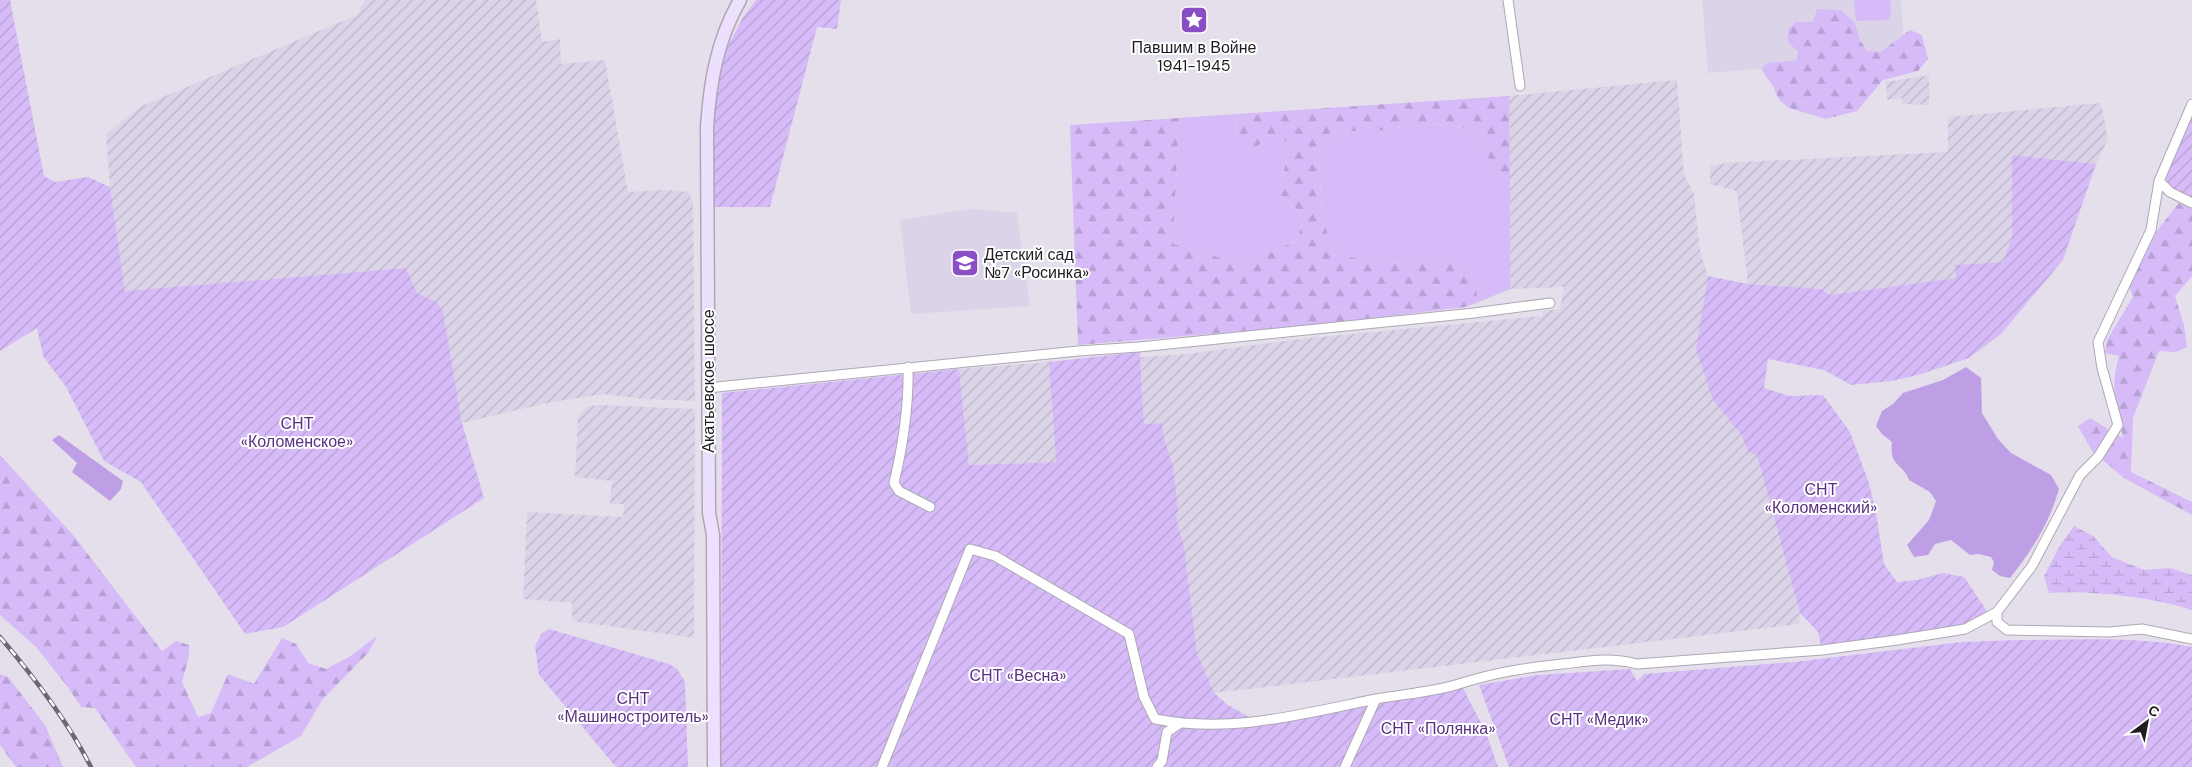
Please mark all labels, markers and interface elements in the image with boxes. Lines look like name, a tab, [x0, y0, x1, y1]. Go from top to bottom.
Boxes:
place icon: Павшим в Войне 1941-1945	[1179, 5, 1209, 35]
place label: Павшим в Войне 1941-1945	[1132, 37, 1257, 76]
place label: Детский сад №7 «Росинка»	[984, 244, 1089, 283]
school or university icon: Детский сад №7 «Росинка»	[950, 248, 980, 278]
street label: Акатьевское шоссе	[698, 309, 719, 453]
park label: СНТ «Коломенское»	[241, 413, 353, 452]
park label: СНТ «Коломенский»	[1765, 479, 1877, 518]
park label: СНТ «Весна»	[970, 665, 1066, 686]
park label: СНТ «Машиностроитель»	[557, 688, 709, 727]
north arrow	[2122, 697, 2172, 747]
text: С	[2145, 701, 2163, 721]
park label: СНТ «Медик»	[1550, 709, 1648, 730]
park label: СНТ «Полянка»	[1381, 718, 1495, 739]

